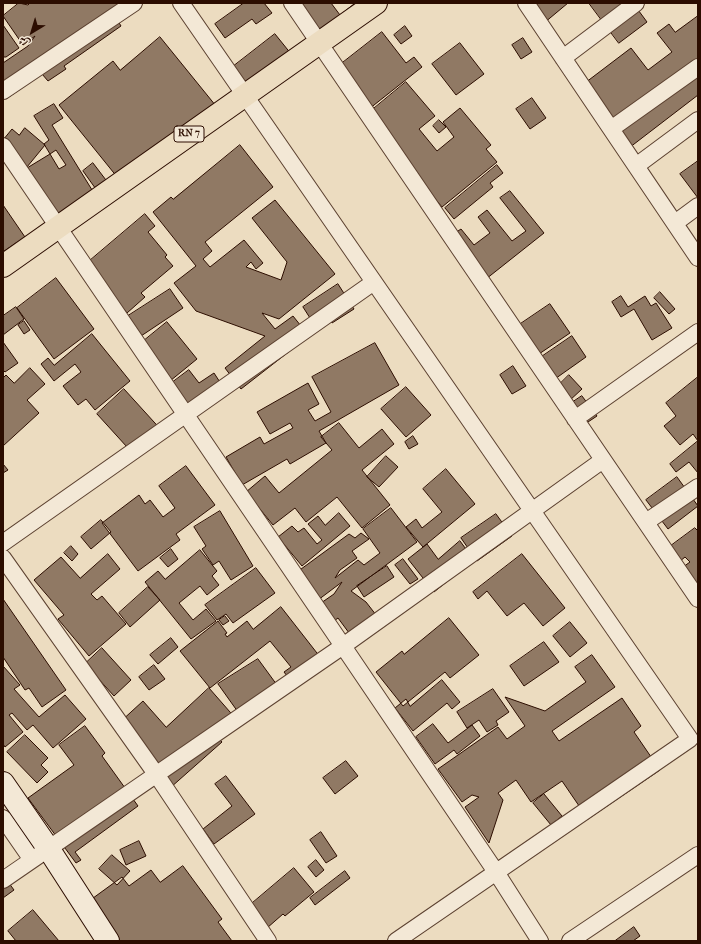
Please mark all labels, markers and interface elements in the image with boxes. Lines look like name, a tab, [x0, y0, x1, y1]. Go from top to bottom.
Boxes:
north arrow	[12, 12, 52, 52]
text: ش	[16, 33, 33, 50]
road number: RN 7	[174, 126, 204, 142]

